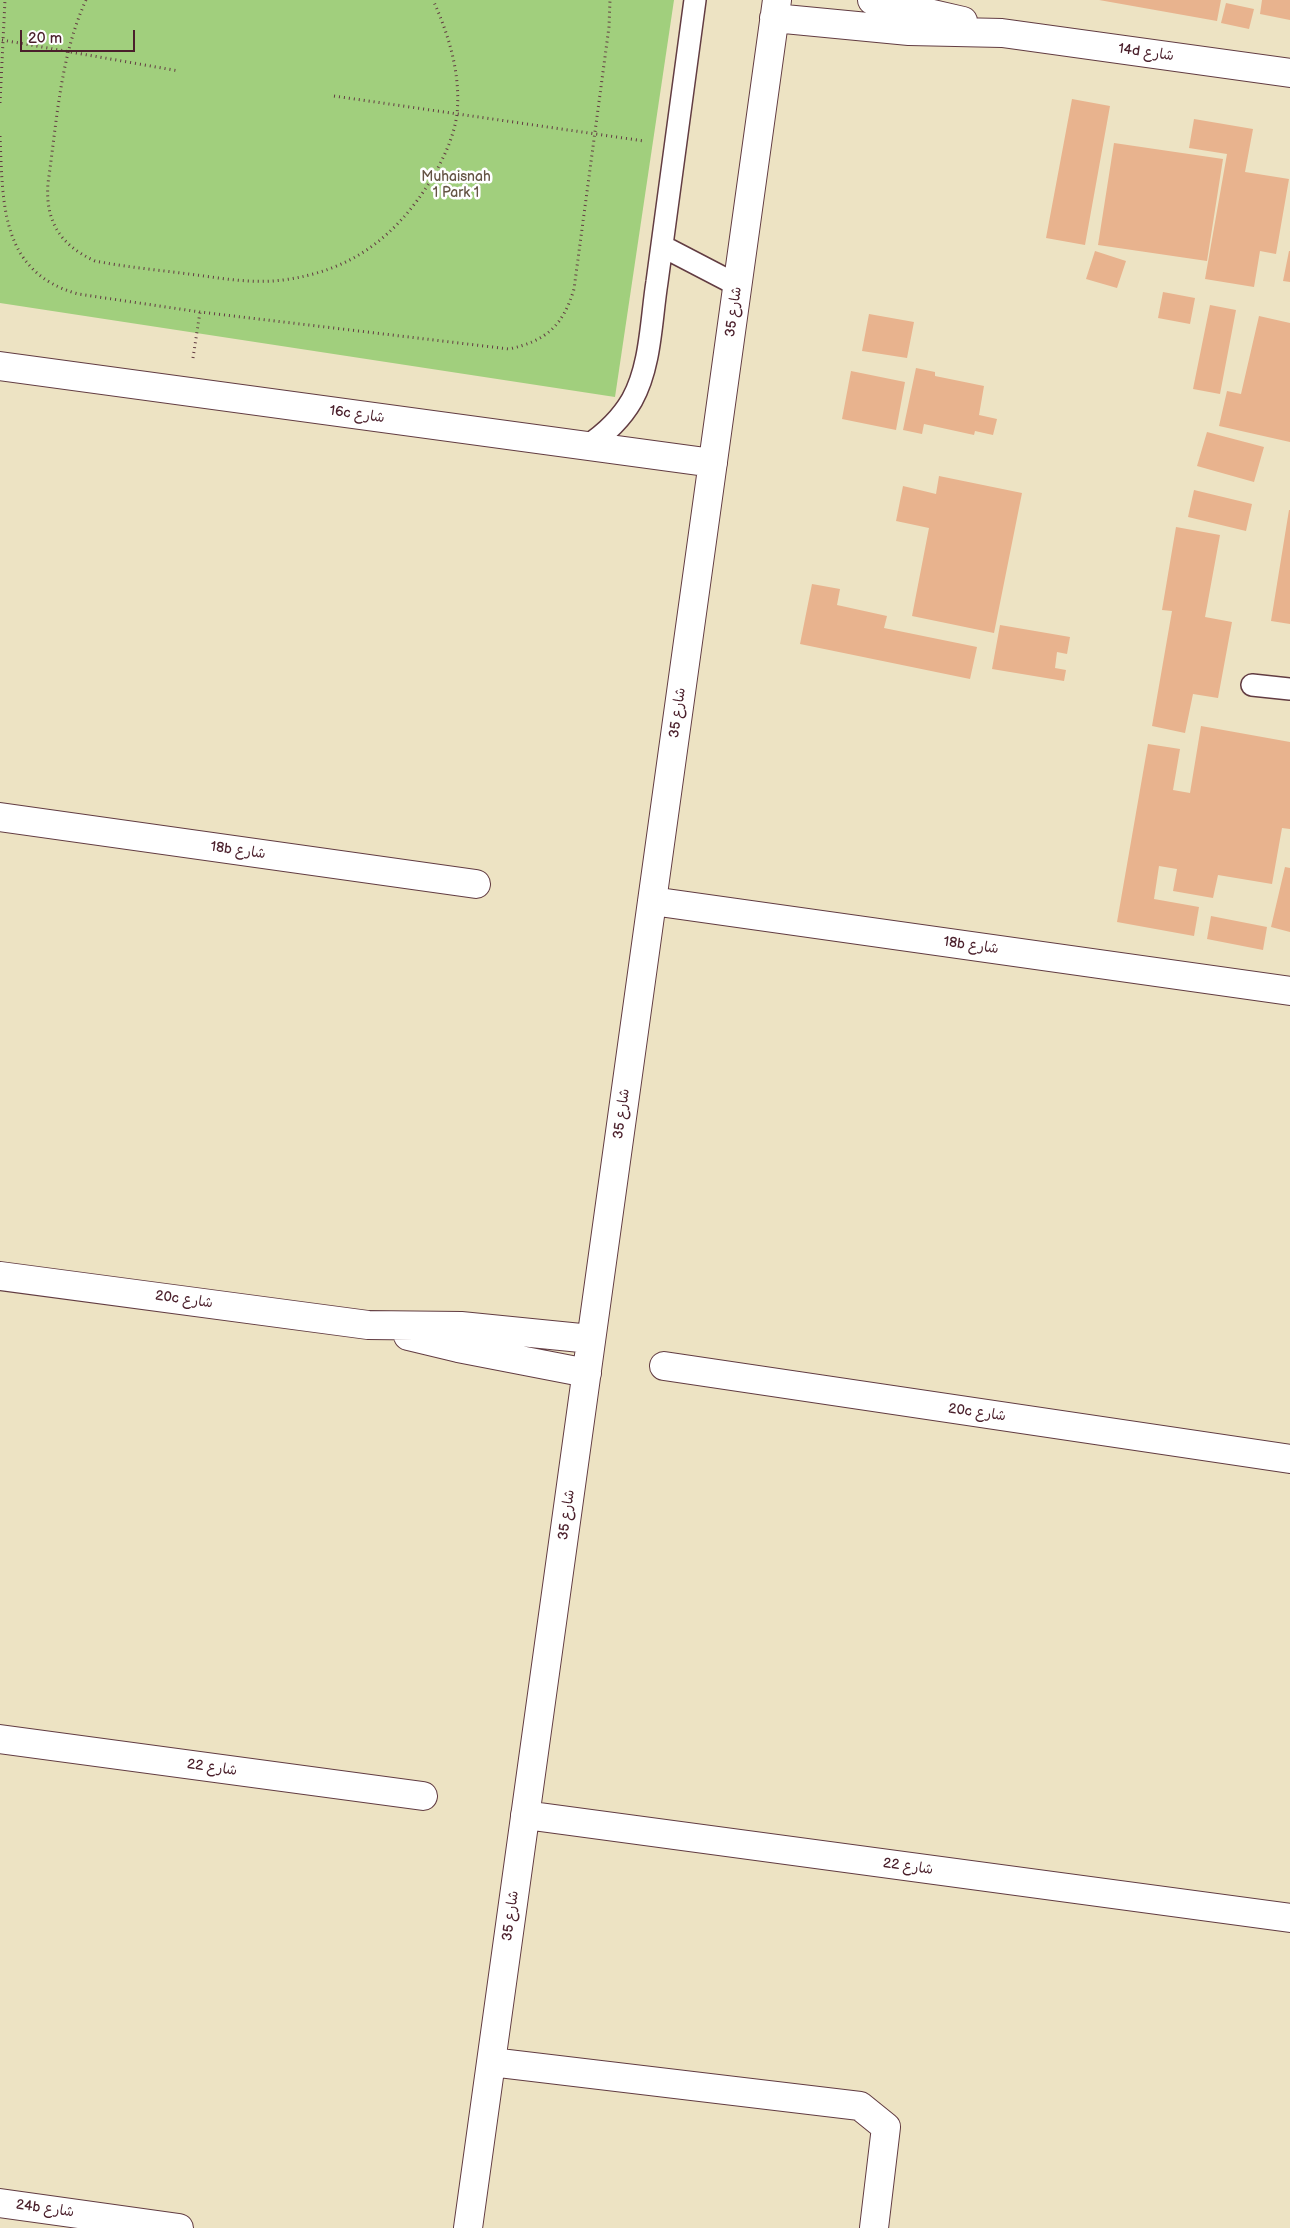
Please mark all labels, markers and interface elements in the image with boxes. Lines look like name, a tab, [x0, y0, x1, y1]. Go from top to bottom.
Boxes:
scale bar	[22, 20, 138, 52]
text: 20 m	[28, 29, 62, 48]
street label: 14d شارع	[1117, 41, 1175, 65]
park label: Muhaisnah 1 Park 1	[421, 169, 491, 202]
street label: شارع 35	[722, 286, 746, 338]
street label: 16c شارع	[328, 403, 386, 427]
street label: شارع 35	[666, 687, 690, 739]
street label: 18b شارع	[209, 839, 267, 863]
street label: 18b شارع	[942, 934, 1000, 958]
street label: شارع 35	[610, 1088, 634, 1140]
street label: 20c شارع	[154, 1288, 214, 1312]
street label: 20c شارع	[947, 1401, 1007, 1425]
street label: شارع 35	[555, 1489, 579, 1541]
street label: شارع 22	[186, 1756, 238, 1780]
street label: شارع 22	[882, 1855, 934, 1879]
street label: شارع 35	[499, 1890, 523, 1942]
street label: 24b شارع	[15, 2197, 75, 2221]

